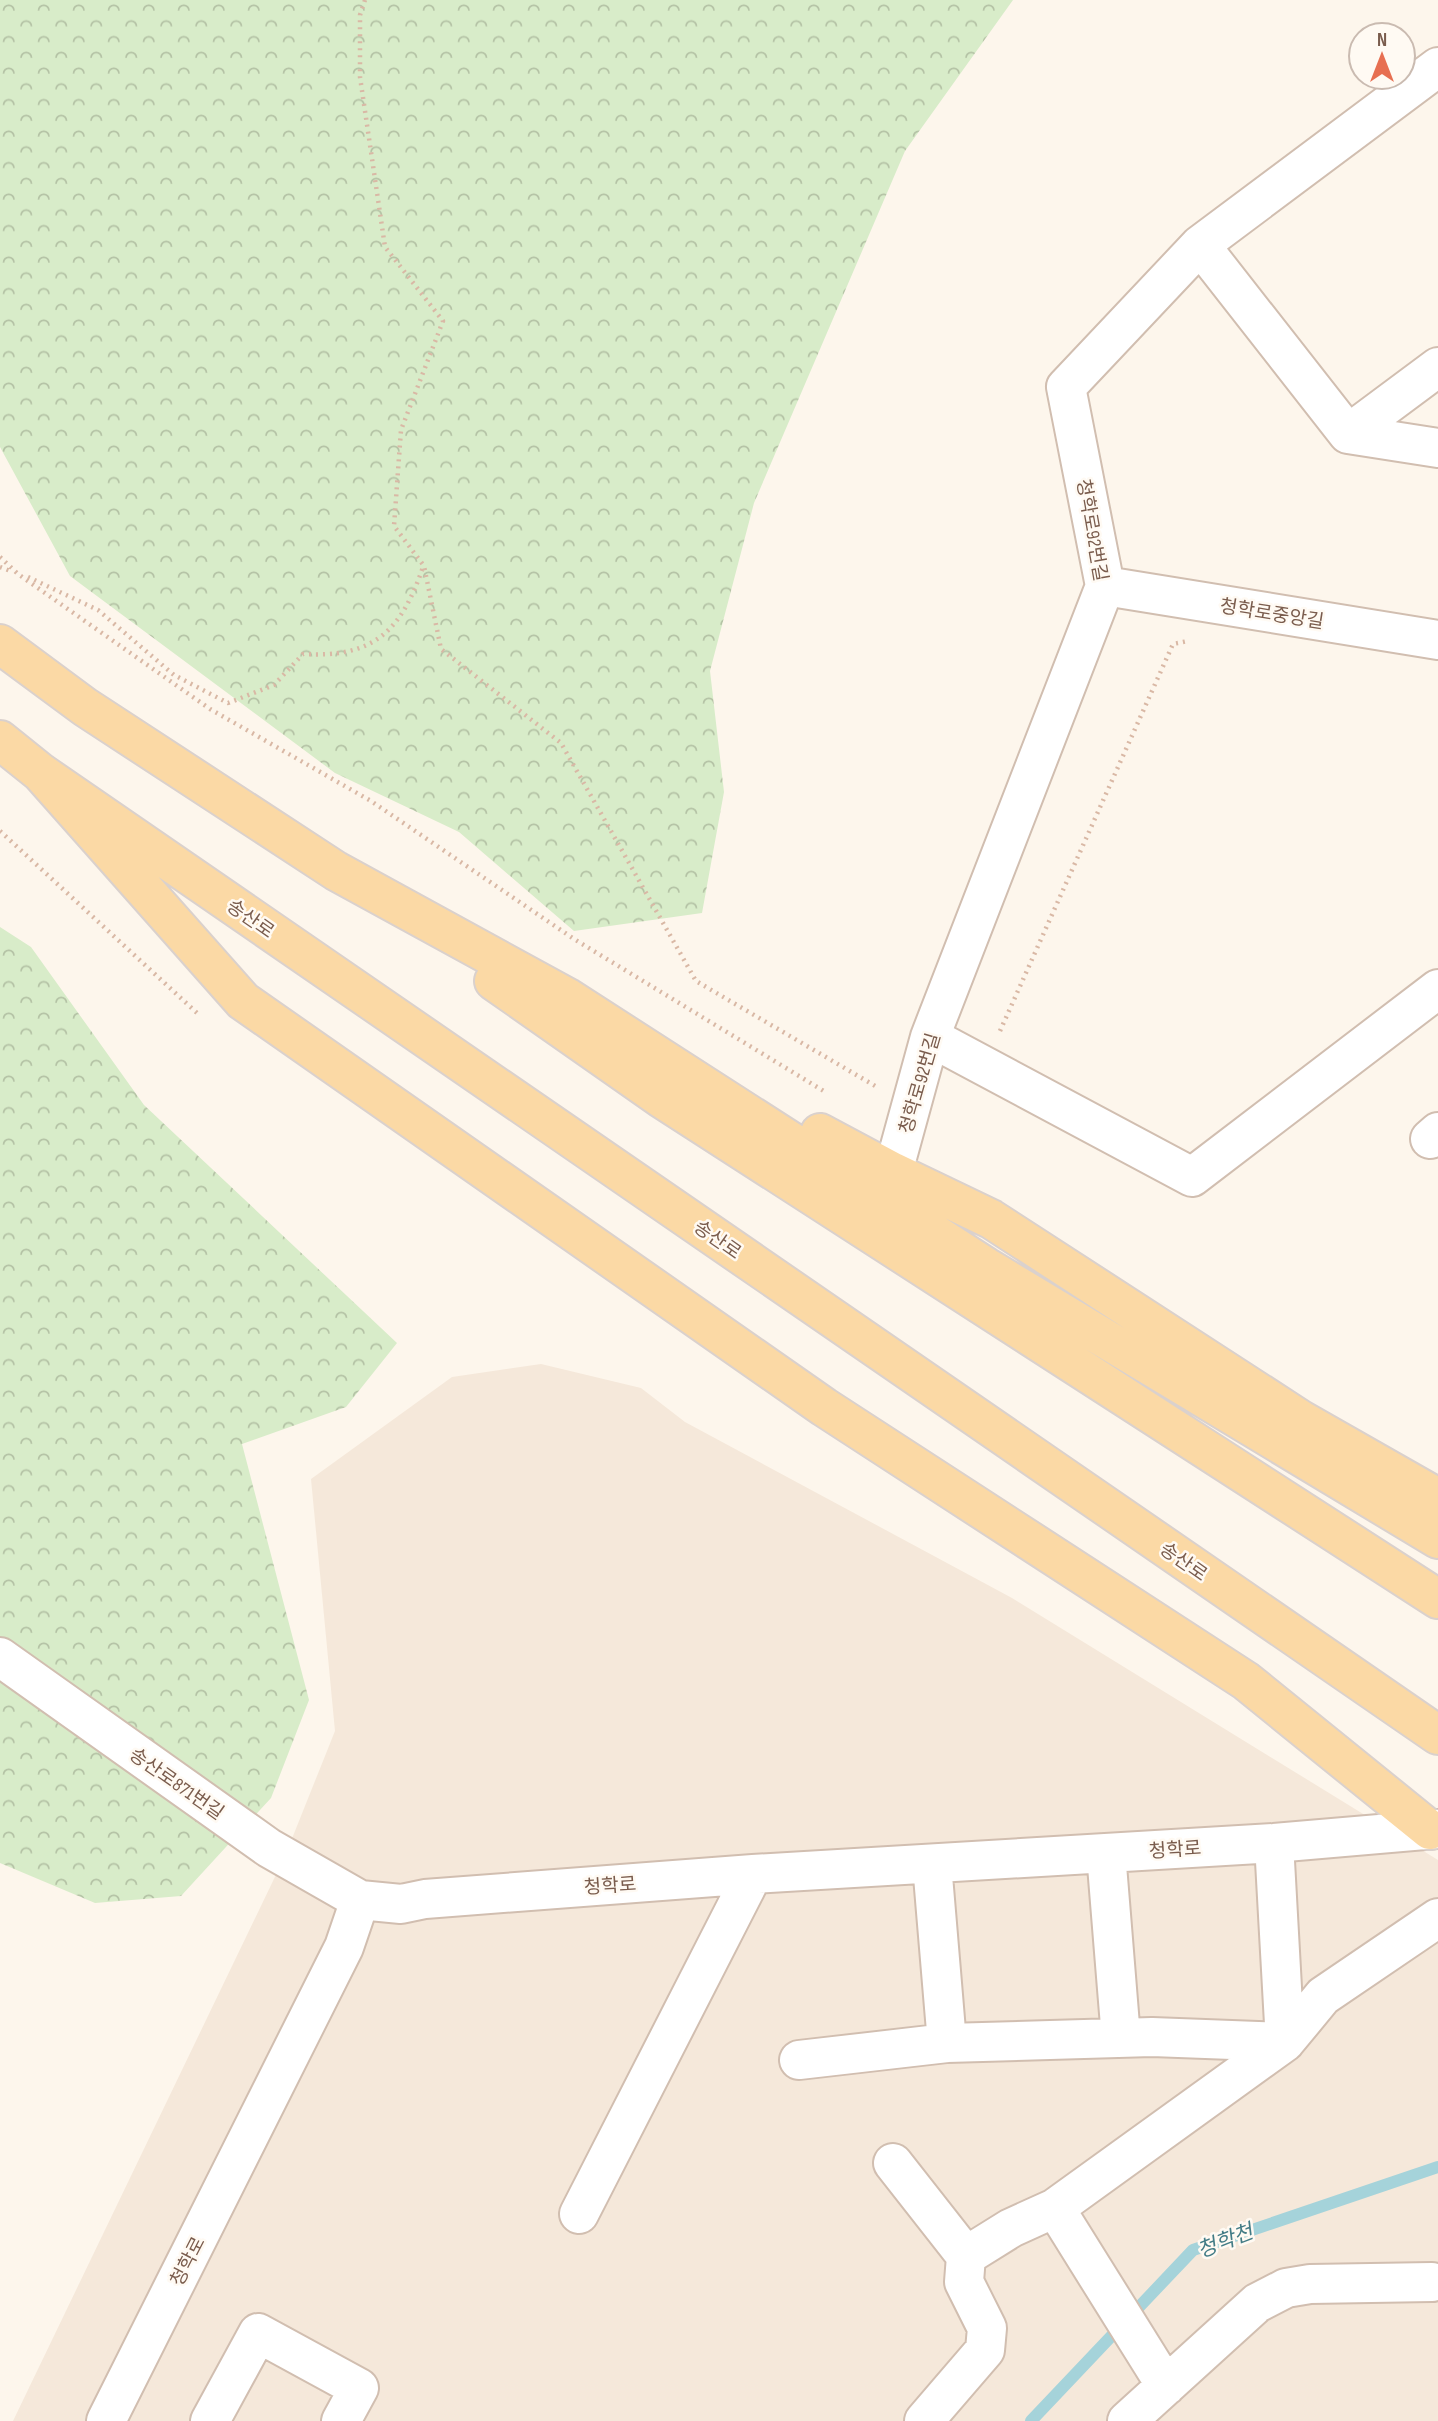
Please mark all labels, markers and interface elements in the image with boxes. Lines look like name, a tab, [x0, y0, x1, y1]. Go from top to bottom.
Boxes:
north arrow	[1347, 21, 1417, 91]
text: N	[1377, 29, 1387, 52]
street label: 청학로92번길	[1071, 477, 1112, 583]
street label: 청학로중앙길	[1218, 595, 1325, 634]
street label: 송산로	[222, 895, 278, 944]
street label: 청학로92번길	[895, 1030, 946, 1136]
street label: 송산로	[689, 1216, 745, 1265]
street label: 송산로	[1155, 1538, 1211, 1587]
street label: 송산로871번길	[124, 1743, 228, 1825]
street label: 청학로	[1148, 1837, 1202, 1864]
street label: 청학로	[583, 1873, 637, 1900]
water label: 청학천	[1194, 2218, 1259, 2264]
street label: 청학로	[166, 2233, 210, 2290]

